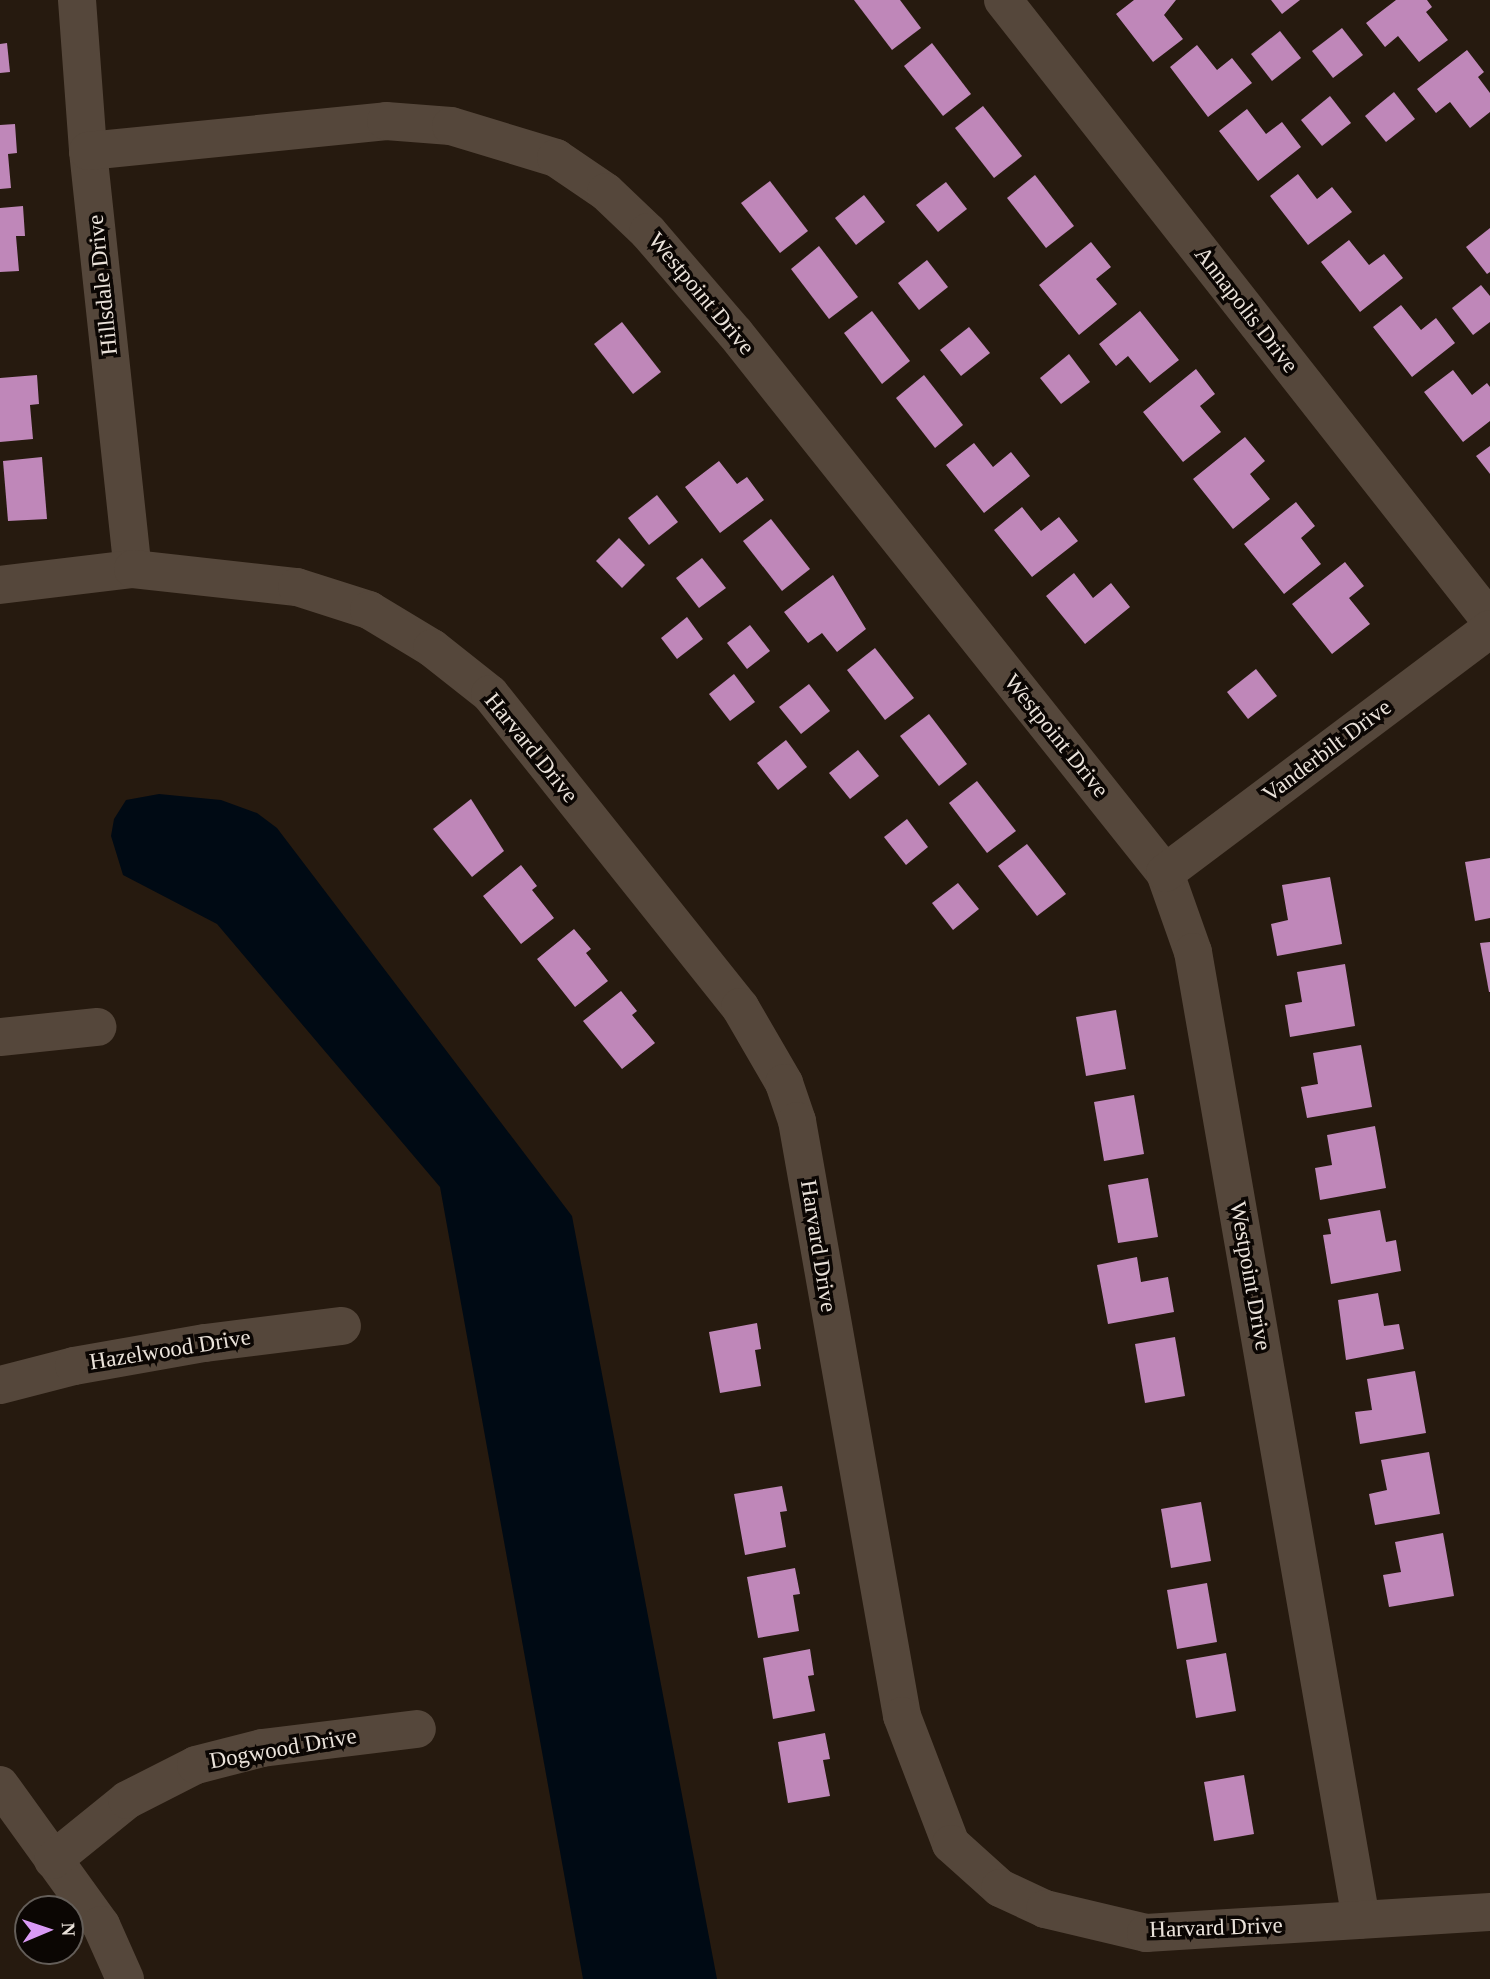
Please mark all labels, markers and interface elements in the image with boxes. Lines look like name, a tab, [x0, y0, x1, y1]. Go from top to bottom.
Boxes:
street label: Hillsdale Drive	[82, 213, 124, 357]
street label: Westpoint Drive	[642, 227, 760, 361]
street label: Annapolis Drive	[1188, 241, 1304, 379]
street label: Westpoint Drive	[998, 669, 1114, 803]
street label: Harvard Drive	[478, 687, 584, 809]
street label: Vanderbilt Drive	[1257, 694, 1397, 808]
street label: Harvard Drive	[794, 1178, 842, 1314]
street label: Westpoint Drive	[1223, 1199, 1277, 1353]
street label: Hazelwood Drive	[87, 1324, 253, 1376]
street label: Dogwood Drive	[207, 1722, 359, 1776]
north arrow	[14, 1895, 84, 1965]
street label: Harvard Drive	[1149, 1912, 1283, 1944]
text: N	[58, 1922, 79, 1937]

